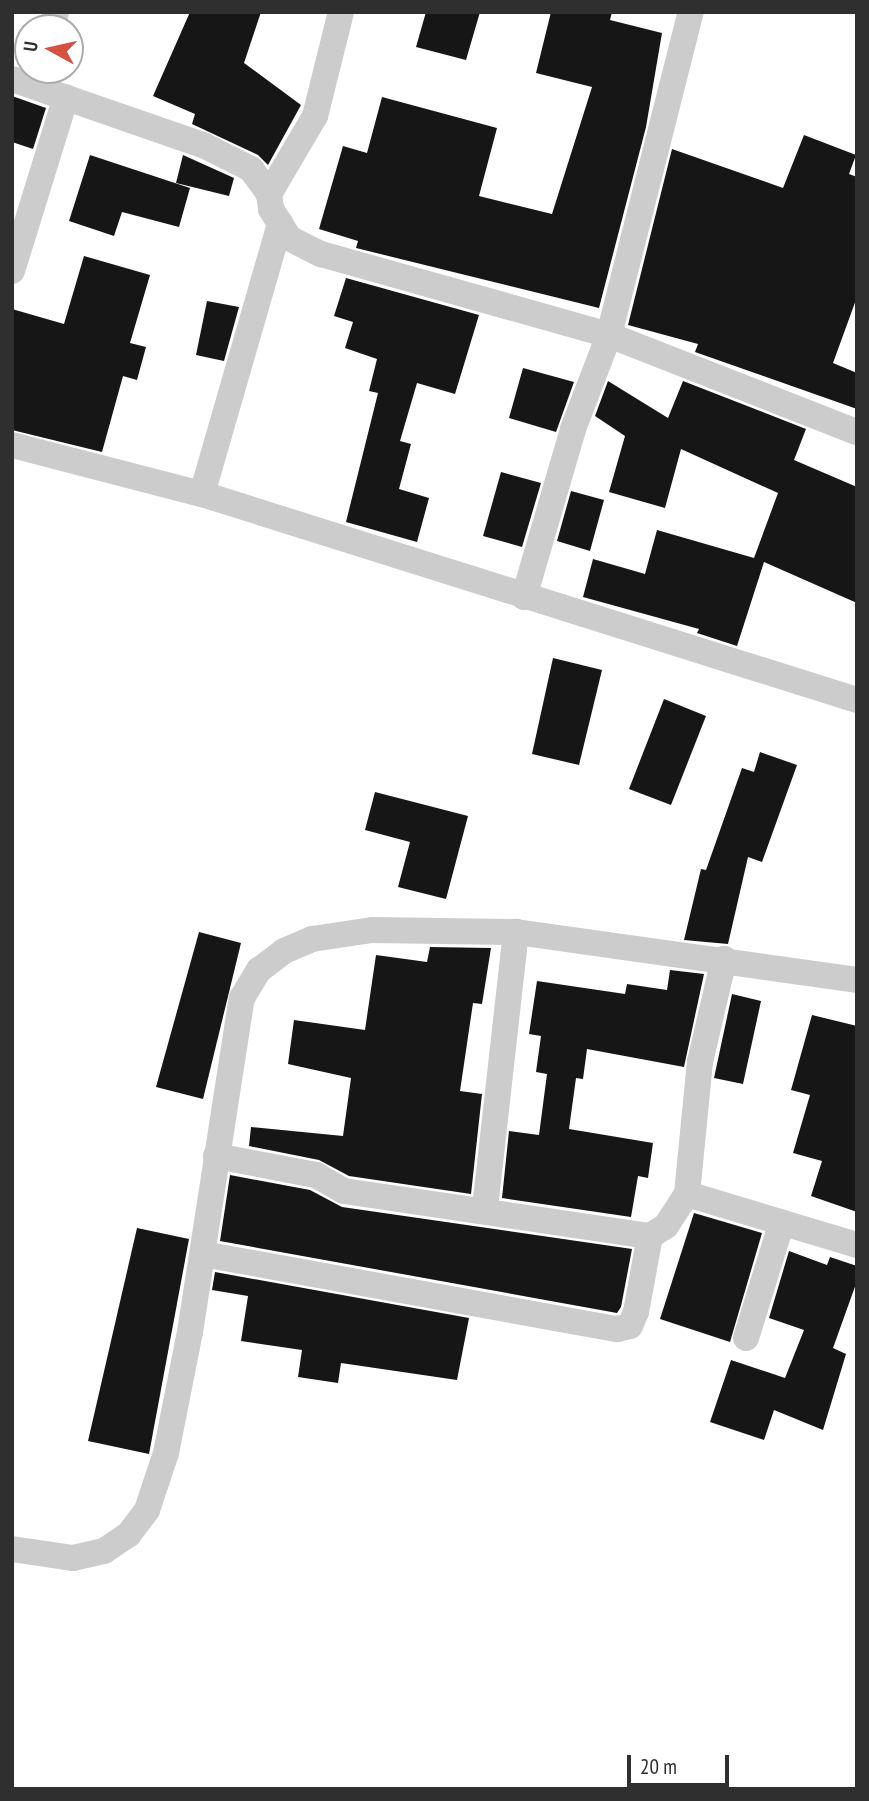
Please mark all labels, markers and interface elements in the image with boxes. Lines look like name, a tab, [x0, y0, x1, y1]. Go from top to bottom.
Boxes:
north arrow	[14, 14, 84, 84]
text: U	[18, 40, 43, 53]
scale bar	[631, 1742, 732, 1786]
text: 20 m	[640, 1753, 677, 1780]

